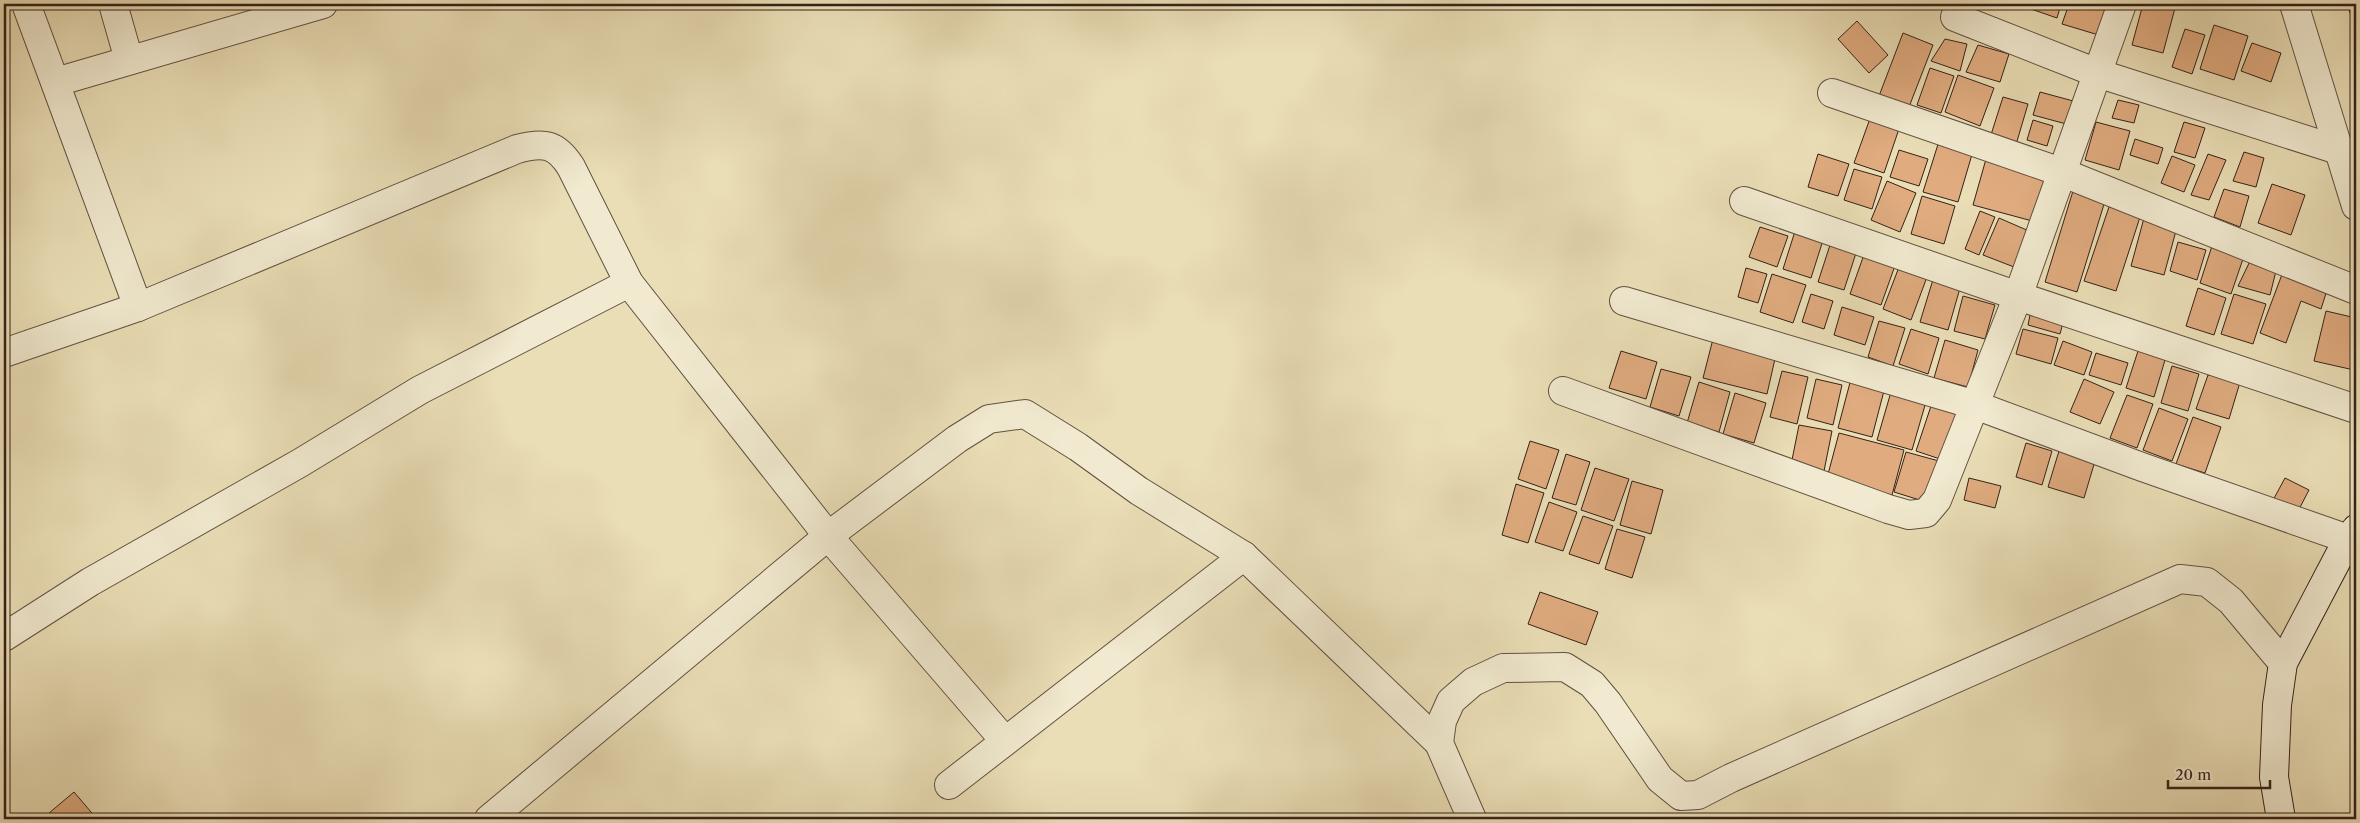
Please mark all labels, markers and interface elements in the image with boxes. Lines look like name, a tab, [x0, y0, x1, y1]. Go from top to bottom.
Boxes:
scale bar	[2168, 758, 2270, 790]
text: 20 m	[2175, 765, 2211, 784]

